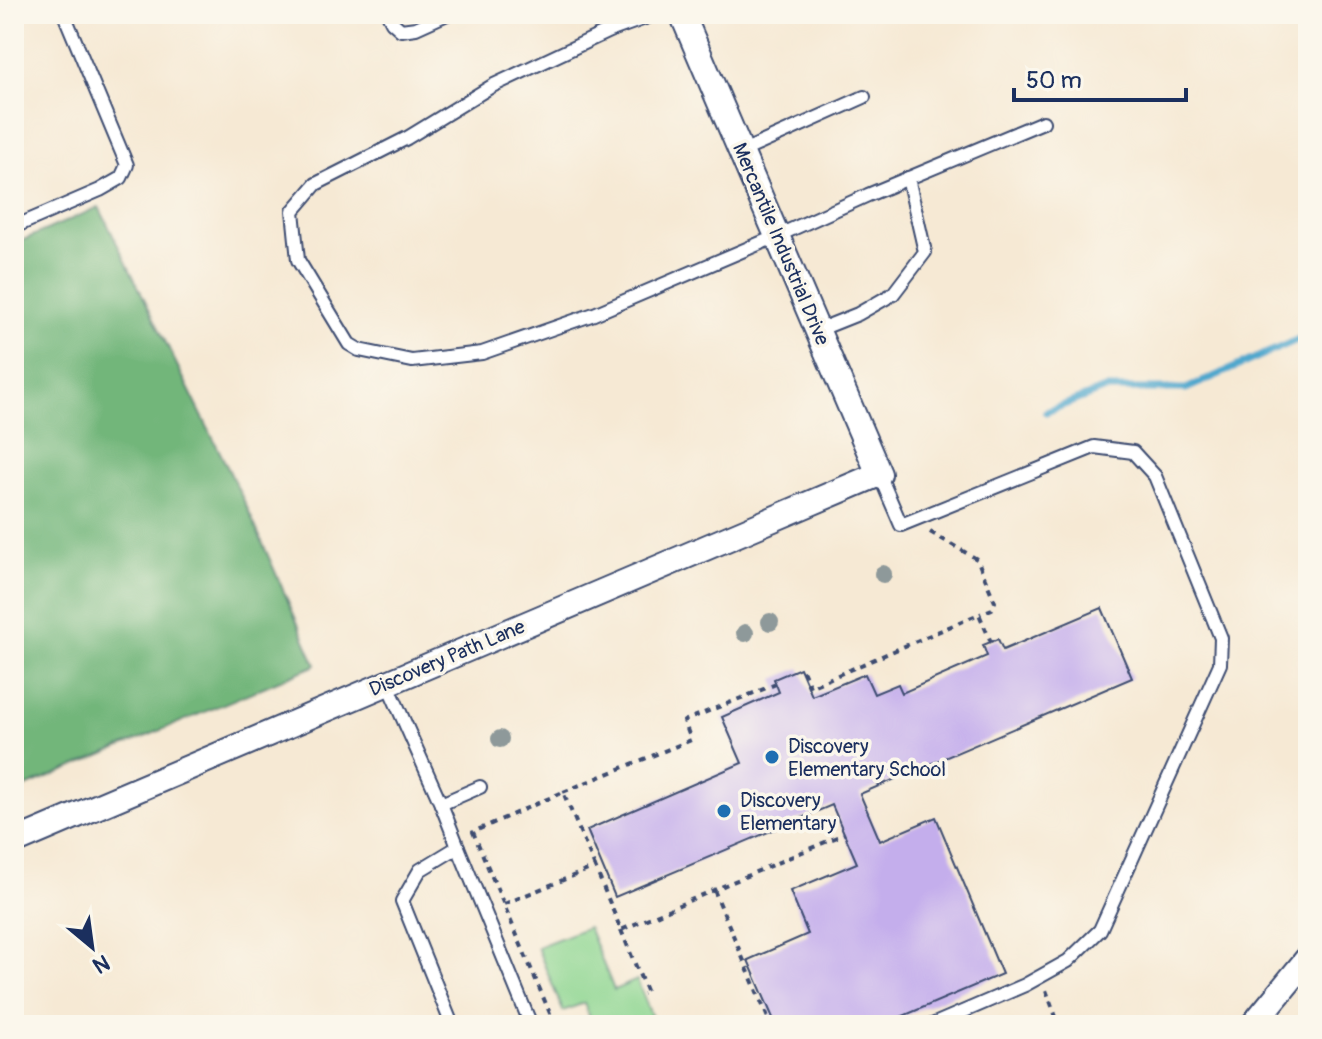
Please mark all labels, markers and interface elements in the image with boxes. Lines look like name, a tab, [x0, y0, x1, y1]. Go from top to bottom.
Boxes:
scale bar	[1014, 52, 1186, 102]
text: 50 m	[1026, 66, 1082, 95]
street label: Mercantile Industrial Drive	[727, 139, 835, 349]
street label: Discovery Path Lane	[365, 614, 529, 702]
place label: Discovery Elementary School	[788, 734, 946, 782]
marker: Discovery Elementary School	[763, 748, 781, 766]
place label: Discovery Elementary	[740, 788, 837, 836]
marker: Discovery Elementary	[715, 802, 733, 820]
north arrow	[52, 907, 132, 987]
text: N	[88, 948, 115, 980]

